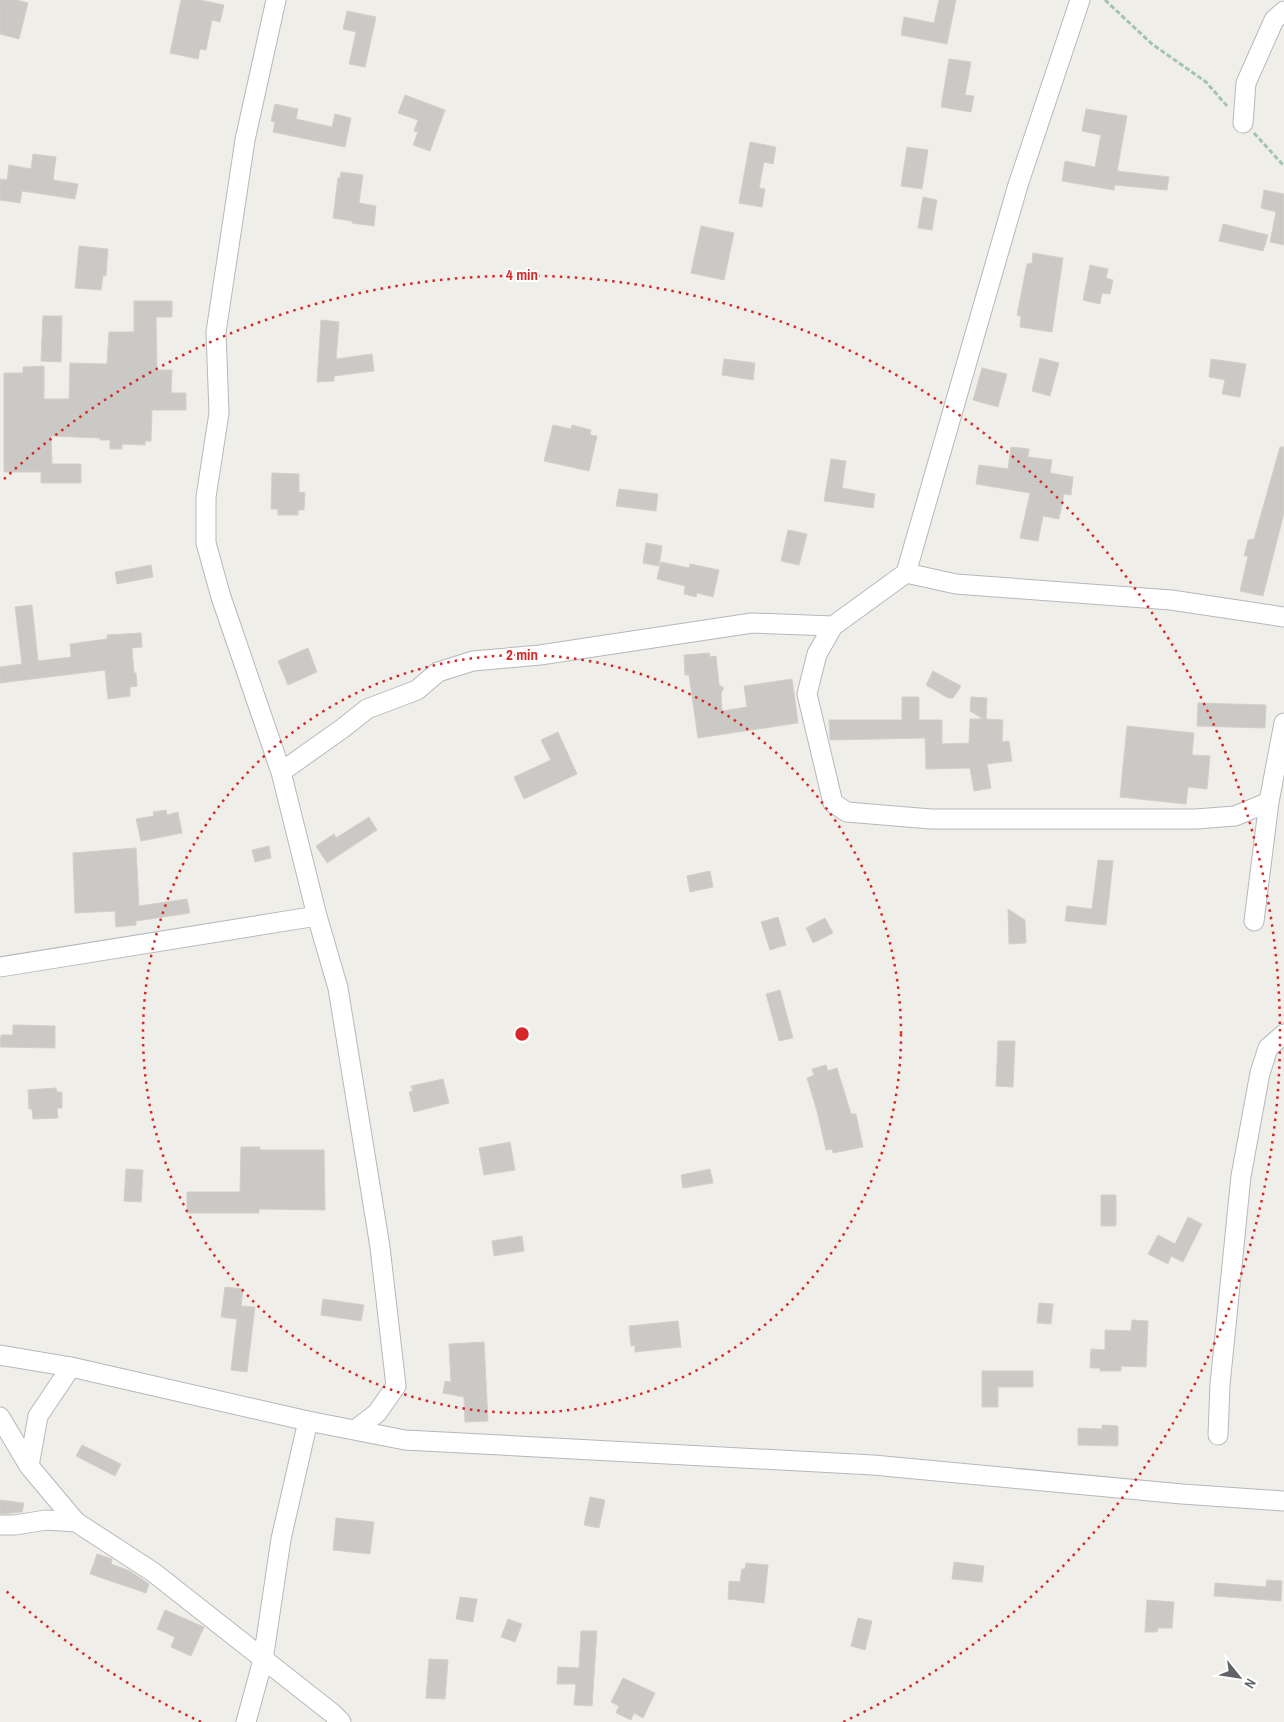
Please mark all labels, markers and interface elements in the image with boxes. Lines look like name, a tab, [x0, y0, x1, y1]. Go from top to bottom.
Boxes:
text: 4 min	[506, 264, 538, 285]
text: 2 min	[506, 644, 538, 665]
centre of rings	[513, 1025, 531, 1043]
north arrow	[1214, 1652, 1264, 1702]
text: N	[1240, 1675, 1260, 1692]

